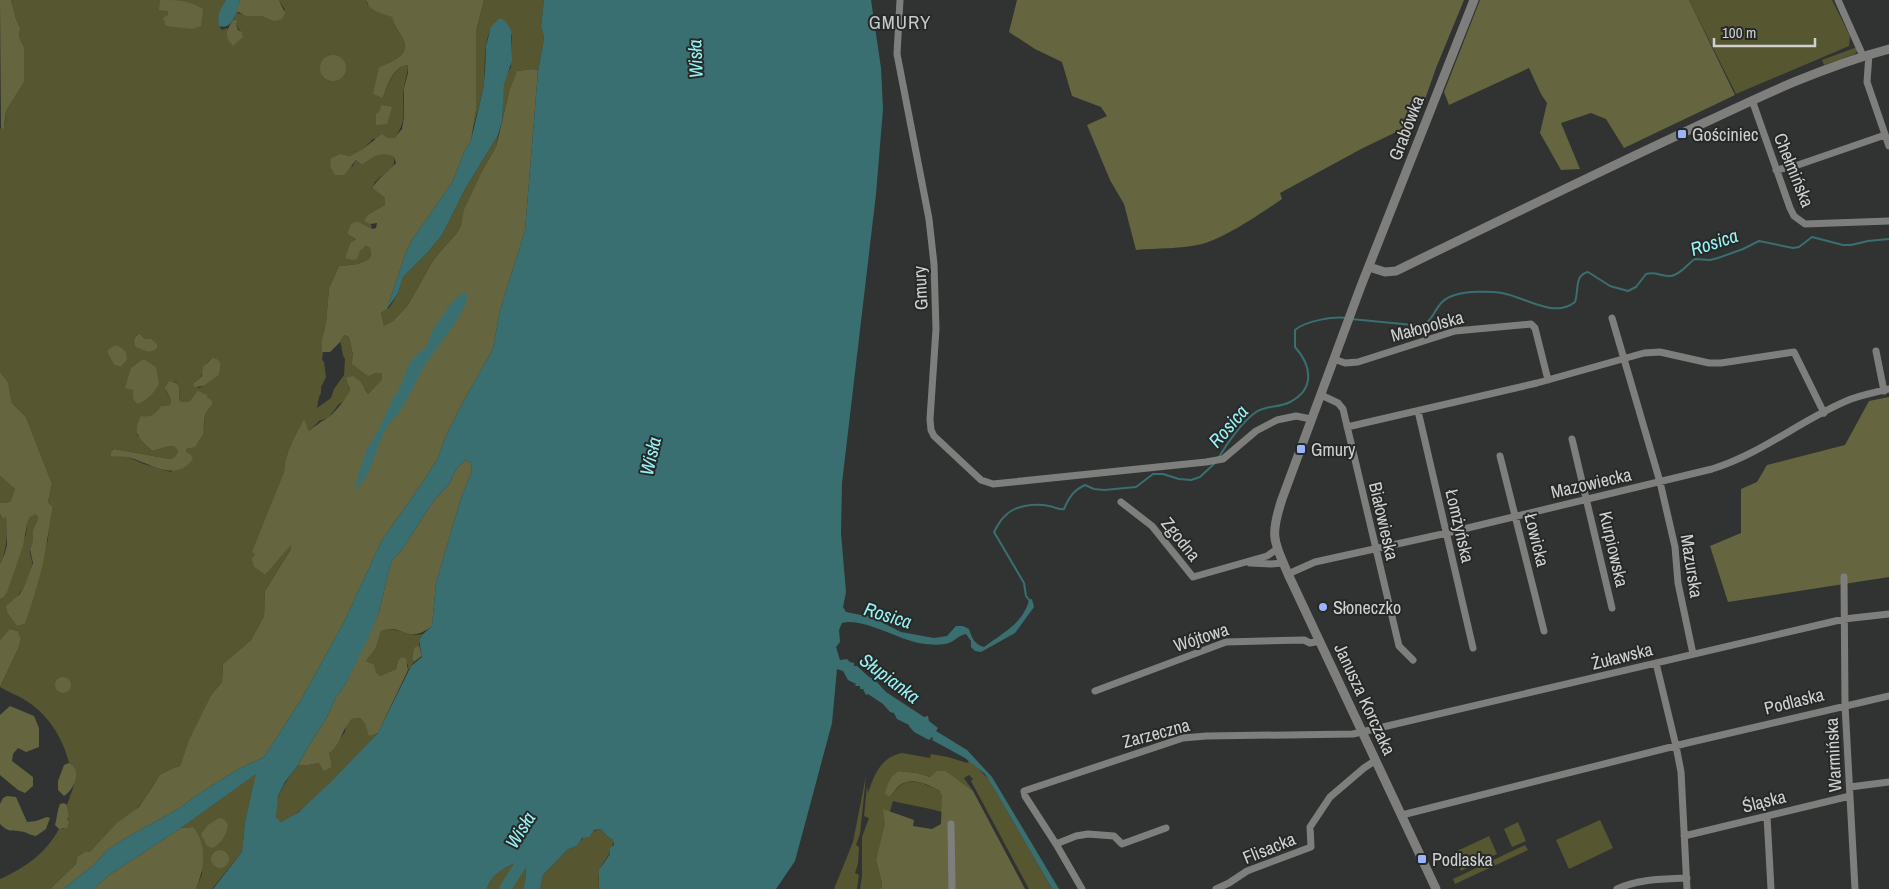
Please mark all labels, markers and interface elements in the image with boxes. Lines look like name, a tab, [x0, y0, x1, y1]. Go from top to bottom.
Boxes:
district label: GMURY	[869, 9, 931, 35]
scale bar	[1714, 15, 1815, 47]
text: 100 m	[1722, 22, 1756, 43]
water label: Wisła	[681, 39, 709, 79]
street label: Grabówka	[1382, 92, 1430, 164]
place label: Gościniec	[1692, 122, 1758, 147]
marker: Gościniec	[1676, 128, 1688, 140]
street label: Chełmińska	[1768, 129, 1820, 211]
water label: Rosica	[1687, 222, 1741, 262]
street label: Gmury	[906, 265, 934, 311]
street label: Małopolska	[1388, 304, 1466, 348]
water label: Rosica	[1202, 399, 1254, 453]
water label: Wisła	[633, 434, 667, 478]
place label: Gmury	[1311, 437, 1356, 462]
marker: Gmury	[1295, 443, 1307, 455]
street label: Mazowiecka	[1548, 462, 1634, 504]
street label: Białowieska	[1363, 479, 1405, 563]
street label: Łomżyńska	[1439, 487, 1481, 565]
street label: Kurpiowska	[1593, 509, 1635, 589]
street label: Łowicka	[1518, 511, 1556, 569]
street label: Zgodna	[1156, 512, 1206, 566]
street label: Mazurska	[1675, 532, 1709, 600]
water label: Rosica	[861, 595, 915, 635]
place label: Słoneczko	[1333, 595, 1401, 620]
marker: Słoneczko	[1317, 601, 1329, 613]
street label: Wójtowa	[1170, 616, 1232, 658]
street label: Żuławska	[1589, 636, 1655, 676]
street label: Janusza Korczaka	[1328, 639, 1402, 759]
water label: Słupianka	[855, 647, 926, 709]
street label: Podlaska	[1762, 682, 1826, 720]
street label: Zarzeczna	[1119, 712, 1193, 754]
street label: Warmińska	[1819, 717, 1847, 793]
street label: Śląska	[1739, 784, 1789, 818]
water label: Wisła	[499, 806, 541, 853]
street label: Flisacka	[1239, 826, 1299, 870]
place label: Podlaska	[1432, 847, 1493, 872]
marker: Podlaska	[1416, 853, 1428, 865]

